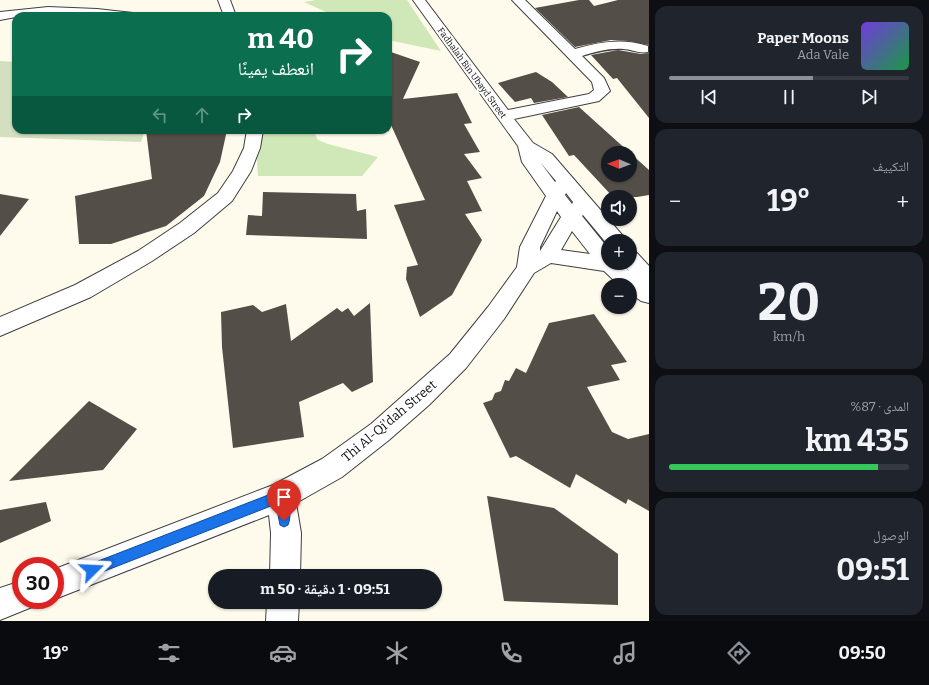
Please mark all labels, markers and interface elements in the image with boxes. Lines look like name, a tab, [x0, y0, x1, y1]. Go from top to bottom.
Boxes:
text: 40 m	[247, 22, 314, 55]
street label: Fadhalah Bin Ubayd Street	[436, 26, 509, 121]
icon: right	[328, 28, 380, 80]
text: Paper Moons	[757, 29, 849, 47]
text: Ada Vale	[797, 47, 849, 62]
text: انعطف يمينًا	[238, 58, 314, 80]
icon: previous	[698, 86, 720, 108]
icon: pause	[778, 86, 800, 108]
icon: next	[858, 86, 880, 108]
icon: left	[149, 104, 171, 126]
icon: ahead	[191, 104, 213, 126]
icon: right	[233, 104, 255, 126]
north arrow	[601, 146, 637, 182]
map controls	[601, 146, 637, 314]
text: التكييف	[873, 159, 909, 174]
text: 19°	[767, 183, 811, 219]
text: −	[669, 188, 681, 215]
text: +	[896, 188, 909, 215]
button: sound	[601, 190, 637, 226]
button: +	[601, 234, 637, 270]
text: 20	[758, 271, 820, 334]
button: −	[601, 278, 637, 314]
text: km/h	[773, 329, 805, 344]
street label: Thi Al-Qi'dah Street	[339, 377, 440, 465]
text: المدى · 87%	[850, 399, 909, 414]
text: 435 km	[806, 423, 909, 459]
pin	[267, 480, 301, 521]
icon: arrive	[273, 486, 295, 508]
text: الوصول	[873, 528, 909, 543]
position arrow	[71, 549, 113, 591]
text: 09:51	[836, 552, 909, 588]
speed limit sign: 30	[12, 557, 64, 609]
text: 09:51 · 1 دقيقة · 50 m	[260, 580, 390, 598]
icon: filters	[155, 639, 183, 667]
icon: car	[269, 639, 297, 667]
icon: climate	[383, 639, 411, 667]
icon: phone	[497, 639, 525, 667]
icon: music	[611, 639, 639, 667]
icon: directions	[725, 639, 753, 667]
text: 19°	[43, 642, 69, 664]
text: 09:50	[839, 642, 886, 664]

